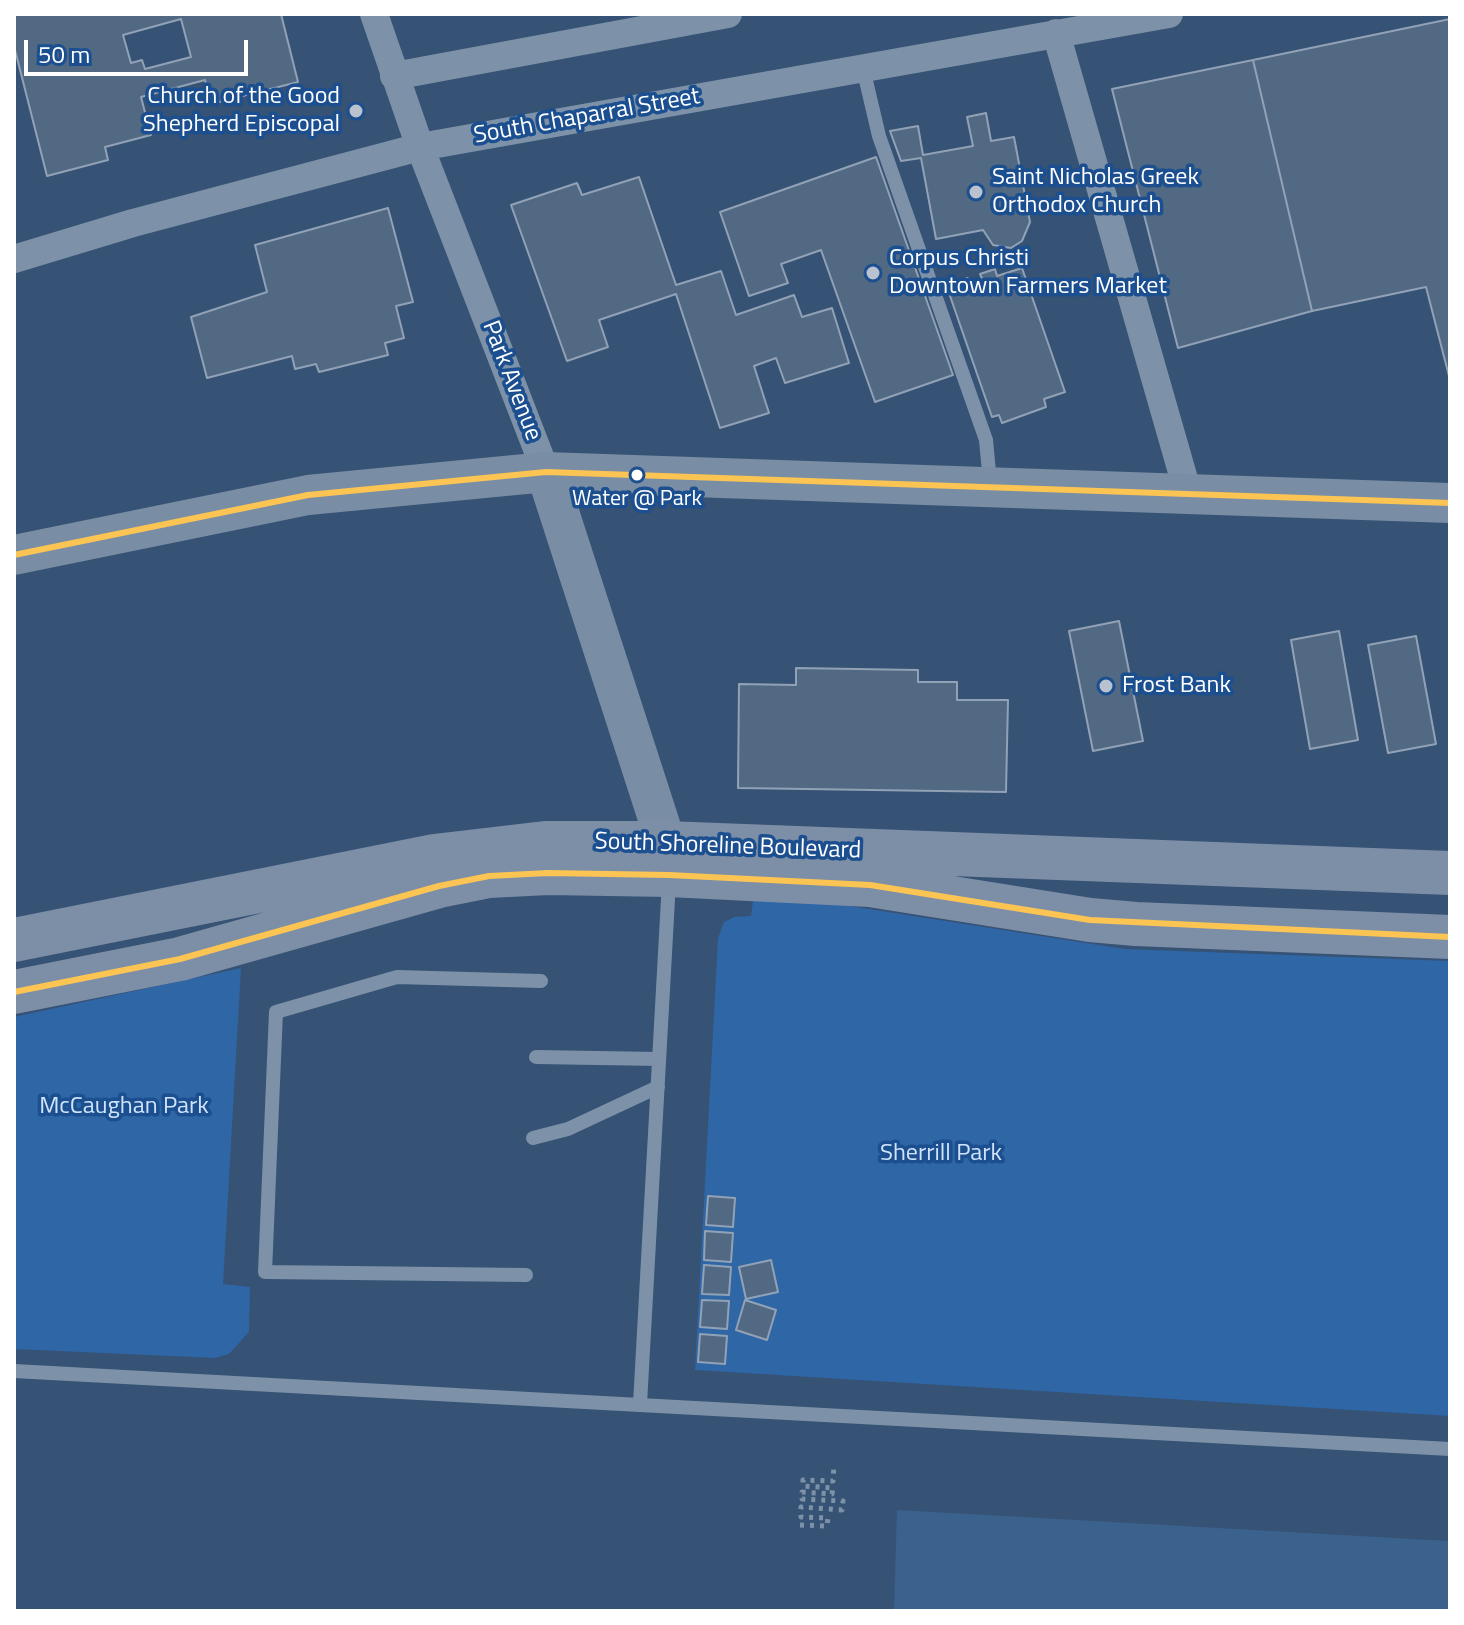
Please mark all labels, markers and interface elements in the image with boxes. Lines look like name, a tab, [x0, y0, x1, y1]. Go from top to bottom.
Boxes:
scale bar	[28, 24, 252, 74]
text: 50 m	[38, 36, 90, 72]
place label: Church of the Good Shepherd Episcopal	[143, 83, 340, 139]
street label: South Chaparral Street	[472, 83, 702, 151]
marker: Church of the Good Shepherd Episcopal	[347, 102, 365, 120]
place label: Saint Nicholas Greek Orthodox Church	[992, 164, 1199, 220]
marker: Saint Nicholas Greek Orthodox Church	[967, 183, 985, 201]
place label: Corpus Christi Downtown Farmers Market	[889, 245, 1167, 301]
marker: Corpus Christi Downtown Farmers Market	[864, 264, 882, 282]
street label: Park Avenue	[475, 317, 547, 445]
marker: Water @ Park	[629, 467, 645, 483]
place label: Water @ Park	[572, 487, 702, 513]
place label: Frost Bank	[1122, 672, 1231, 700]
marker: Frost Bank	[1097, 677, 1115, 695]
street label: South Shoreline Boulevard	[594, 828, 862, 866]
park label: McCaughan Park	[39, 1093, 209, 1121]
park label: Sherrill Park	[880, 1140, 1002, 1168]

